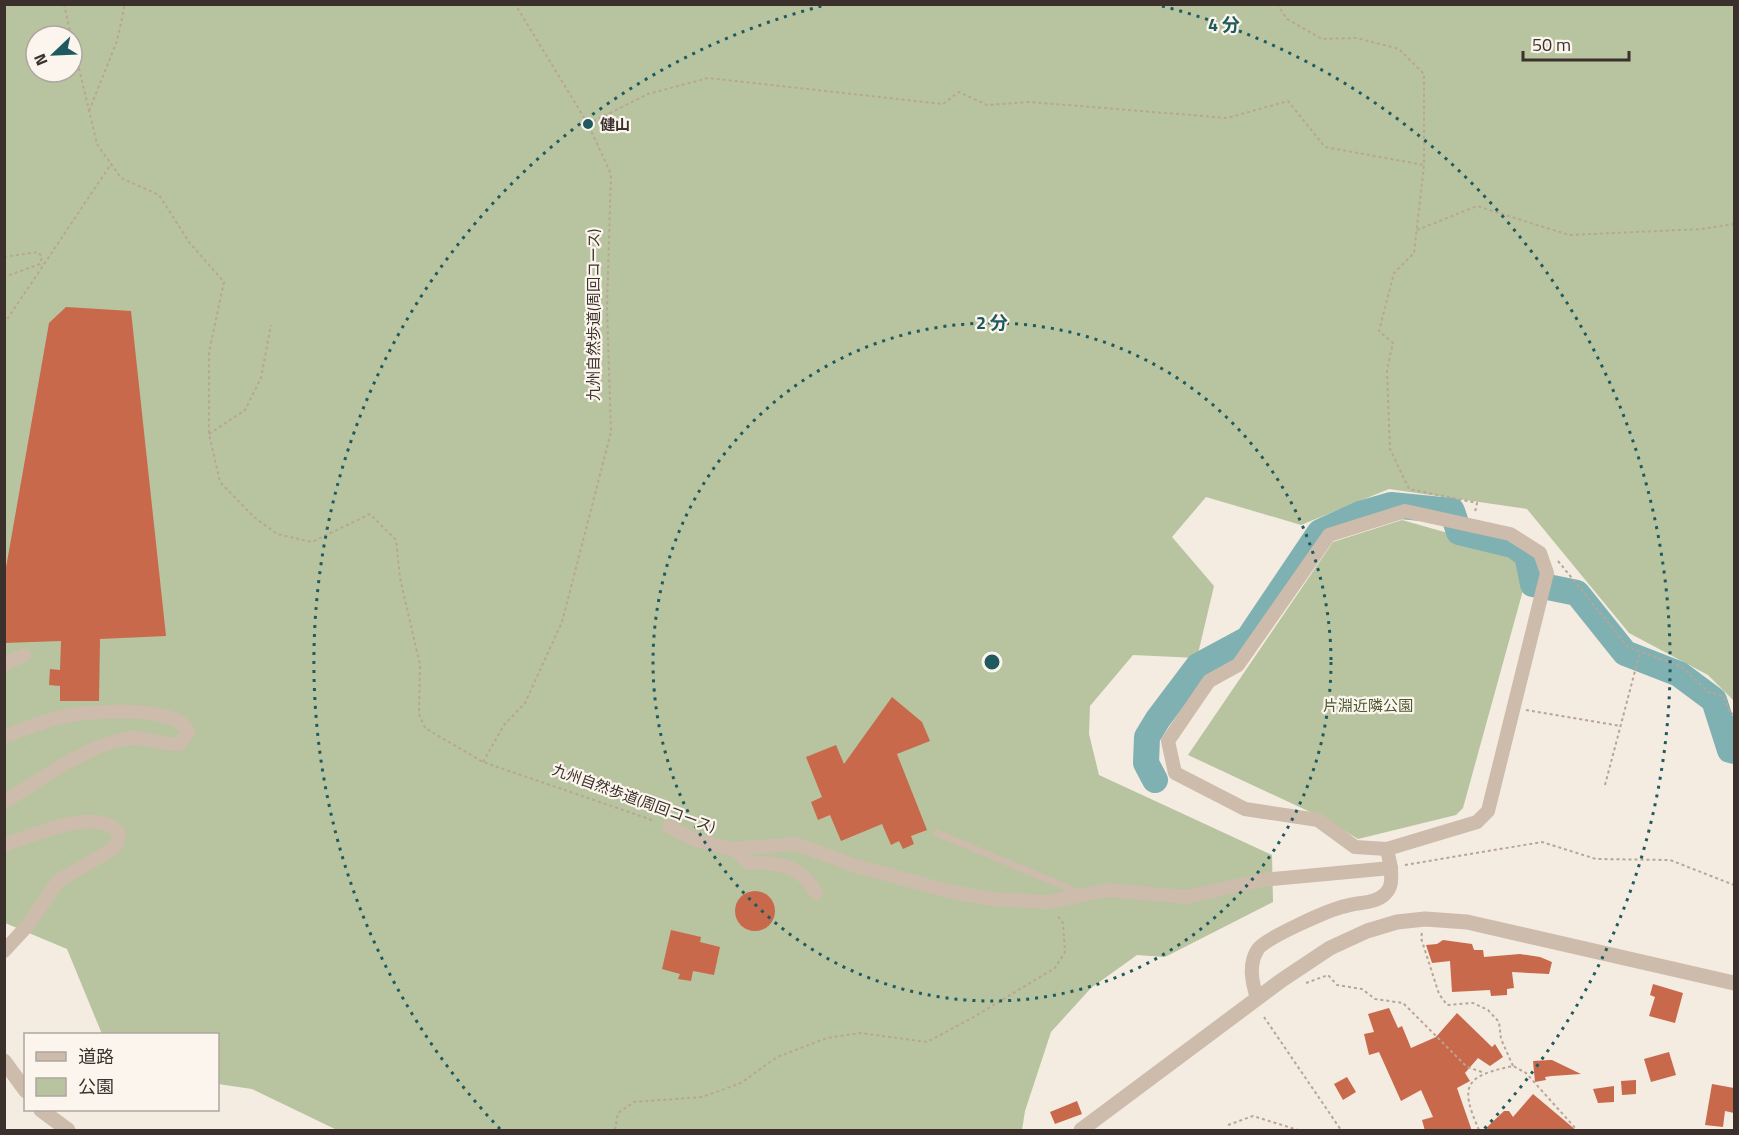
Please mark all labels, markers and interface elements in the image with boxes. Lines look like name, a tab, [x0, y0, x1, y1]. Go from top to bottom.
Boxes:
text: 4 分	[1208, 11, 1240, 38]
north arrow	[24, 24, 84, 84]
scale bar	[1523, 24, 1630, 62]
text: 50 m	[1532, 31, 1571, 58]
text: N	[27, 50, 53, 70]
place label: 健山	[600, 113, 630, 136]
marker: 健山	[581, 117, 595, 131]
street label: 九州自然歩道(周回コース)	[582, 229, 605, 401]
text: 2 分	[976, 309, 1008, 336]
centre of rings	[982, 652, 1002, 672]
park label: 片淵近隣公園	[1323, 694, 1413, 717]
street label: 九州自然歩道(周回コース)	[549, 758, 719, 838]
legend	[24, 1033, 219, 1111]
text: 道路	[78, 1043, 114, 1070]
text: 公園	[78, 1073, 114, 1100]

